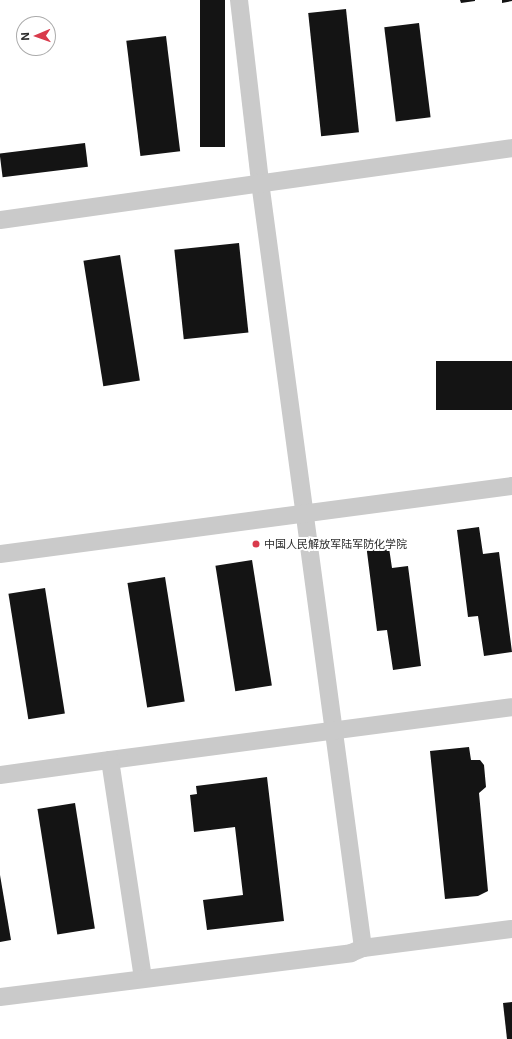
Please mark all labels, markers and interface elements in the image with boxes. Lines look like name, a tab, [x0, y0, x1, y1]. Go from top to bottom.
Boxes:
north arrow	[16, 16, 56, 56]
text: N	[18, 32, 32, 41]
place label: 中国人民解放军陆军防化学院	[264, 537, 407, 551]
marker: 中国人民解放军陆军防化学院	[251, 539, 261, 549]

